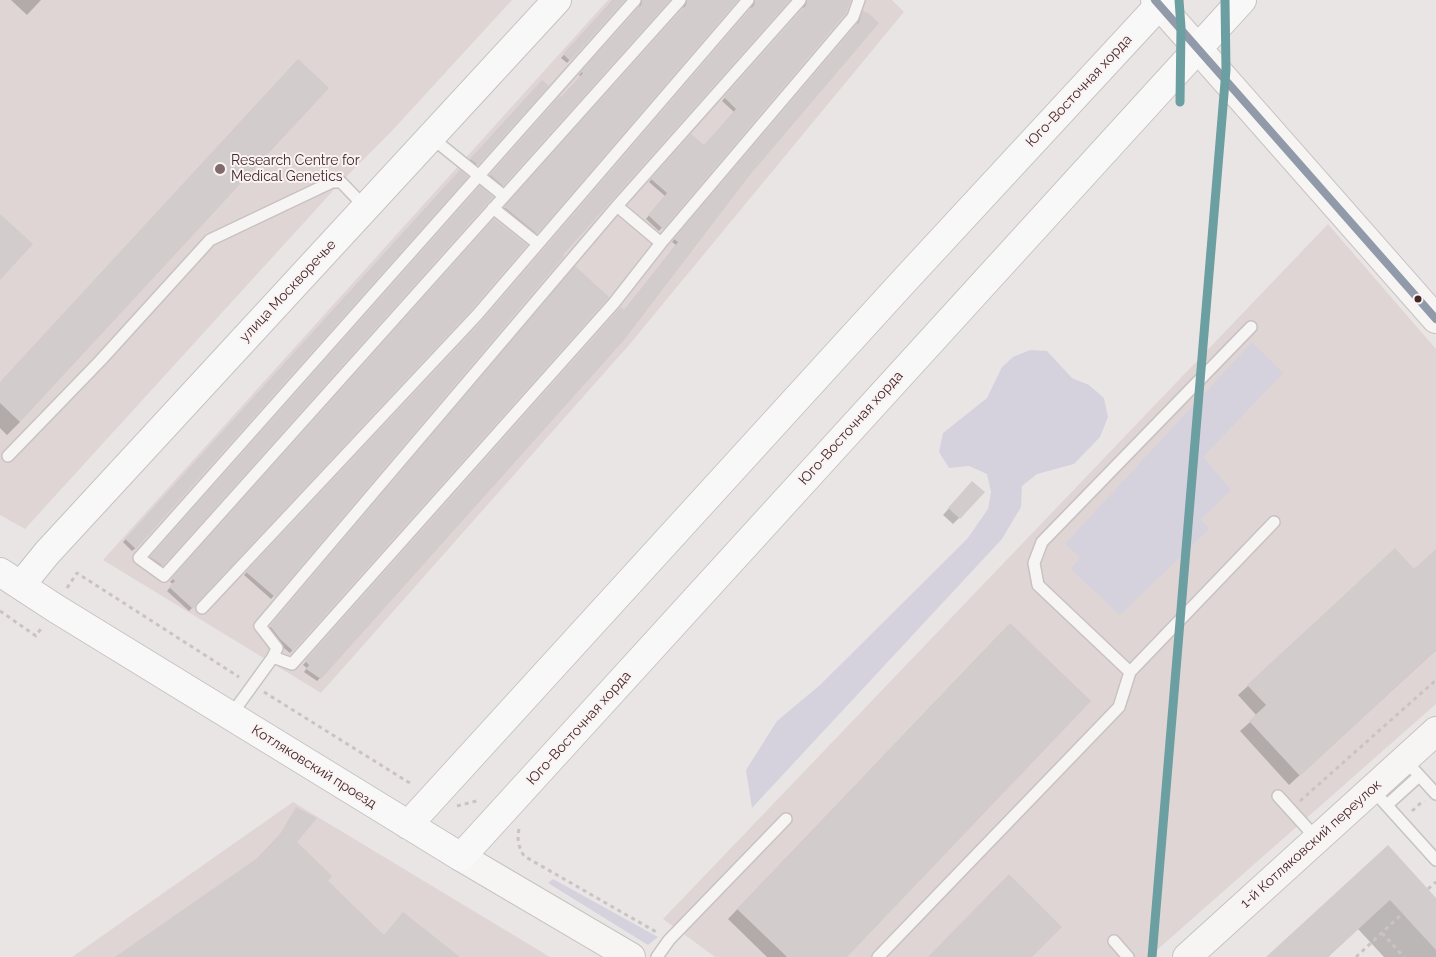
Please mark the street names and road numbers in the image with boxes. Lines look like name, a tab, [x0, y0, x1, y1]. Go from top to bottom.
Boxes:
street label: Юго-Восточная хорда	[1023, 31, 1135, 151]
street label: улица Москворечье	[236, 236, 340, 346]
street label: Юго-Восточная хорда	[795, 368, 907, 488]
street label: Юго-Восточная хорда	[523, 668, 635, 788]
street label: Котляковский проезд	[248, 722, 380, 812]
street label: 1-й Котляковский переулок	[1237, 776, 1385, 912]

